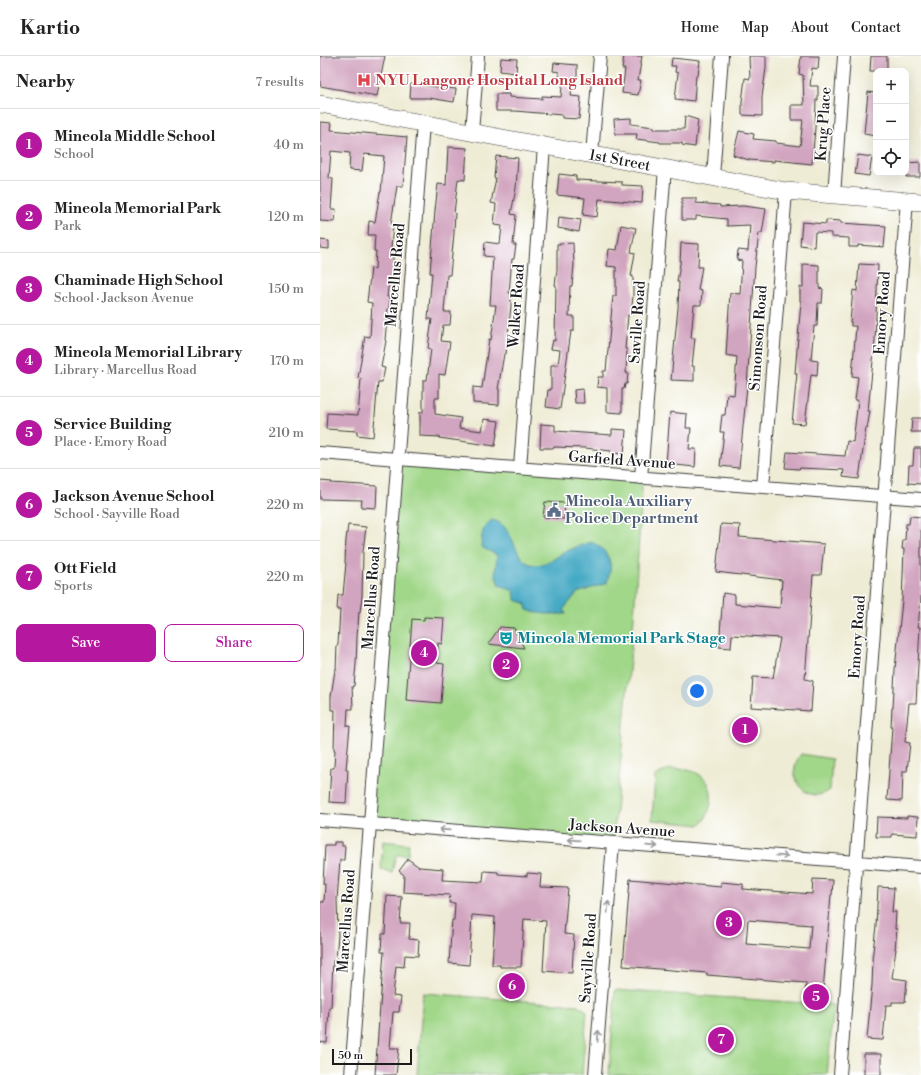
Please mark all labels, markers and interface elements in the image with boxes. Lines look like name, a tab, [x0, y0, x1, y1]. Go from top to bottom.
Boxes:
text: Kartio	[20, 16, 80, 40]
text: Home	[681, 19, 719, 37]
text: Map	[741, 19, 769, 37]
text: About	[791, 19, 829, 37]
text: Contact	[851, 19, 901, 37]
map controls	[873, 68, 909, 176]
button: +	[873, 68, 909, 104]
text: Nearby	[16, 71, 75, 93]
place label: NYU Langone Hospital Long Island	[375, 71, 624, 90]
hospital icon: NYU Langone Hospital Long Island	[356, 72, 372, 88]
text: 7 results	[255, 74, 304, 90]
street label: Krug Place	[811, 86, 836, 162]
button: −	[873, 104, 909, 140]
text: Mineola Middle School	[54, 127, 215, 146]
text: 1	[26, 137, 32, 153]
text: 40 m	[274, 137, 304, 153]
button: locate	[873, 140, 909, 176]
street label: 1st Street	[587, 145, 653, 176]
text: School	[54, 146, 94, 162]
text: Mineola Memorial Park	[54, 199, 221, 218]
text: 2	[25, 209, 33, 225]
text: 120 m	[268, 209, 304, 225]
text: Park	[54, 218, 81, 234]
street label: Marcellus Road	[381, 222, 410, 328]
street label: Walker Road	[504, 263, 529, 350]
street label: Emory Road	[870, 270, 895, 356]
text: Chaminade High School	[54, 271, 223, 290]
street label: Saville Road	[625, 280, 650, 364]
text: 3	[25, 281, 33, 297]
text: 150 m	[269, 281, 304, 297]
street label: Simonson Road	[745, 284, 772, 392]
text: School · Jackson Avenue	[54, 290, 194, 306]
text: Mineola Memorial Library	[54, 343, 242, 362]
text: 4	[25, 353, 33, 369]
text: 170 m	[270, 353, 304, 369]
text: Library · Marcellus Road	[54, 362, 197, 378]
text: Service Building	[54, 415, 171, 434]
text: 5	[25, 425, 33, 441]
text: 210 m	[269, 425, 304, 441]
text: Place · Emory Road	[54, 434, 167, 450]
street label: Garfield Avenue	[568, 447, 676, 474]
text: Jackson Avenue School	[54, 487, 214, 506]
place label: Mineola Auxiliary Police Department	[565, 492, 699, 528]
text: 6	[25, 497, 33, 513]
text: 220 m	[266, 497, 304, 513]
public building icon: Mineola Auxiliary Police Department	[546, 502, 562, 518]
text: School · Sayville Road	[54, 506, 180, 522]
street label: Marcellus Road	[358, 545, 385, 651]
text: Ott Field	[54, 559, 117, 578]
text: 7	[25, 569, 33, 585]
text: 220 m	[266, 569, 304, 585]
text: Sports	[54, 578, 93, 594]
street label: Emory Road	[845, 594, 870, 680]
button: Save	[16, 624, 156, 662]
button: Share	[164, 624, 304, 662]
place label: Mineola Memorial Park Stage	[517, 629, 726, 648]
theatre icon: Mineola Memorial Park Stage	[498, 630, 514, 646]
pin: 4	[411, 638, 437, 668]
pin: 2	[493, 650, 519, 680]
your location	[687, 681, 707, 701]
pin: 1	[732, 715, 758, 745]
street label: Jackson Avenue	[567, 815, 676, 842]
one-way arrow	[439, 826, 452, 833]
one-way arrow	[568, 836, 581, 843]
one-way arrow	[645, 842, 658, 849]
one-way arrow	[775, 852, 788, 859]
street label: Marcellus Road	[333, 868, 360, 974]
one-way arrow	[605, 900, 612, 913]
pin: 3	[716, 908, 742, 938]
street label: Sayville Road	[576, 912, 601, 1004]
pin: 6	[499, 971, 525, 1001]
pin: 5	[803, 982, 829, 1012]
pin: 7	[708, 1025, 734, 1055]
one-way arrow	[594, 1030, 602, 1043]
scale bar	[332, 1047, 412, 1066]
text: 50 m	[338, 1049, 363, 1063]

